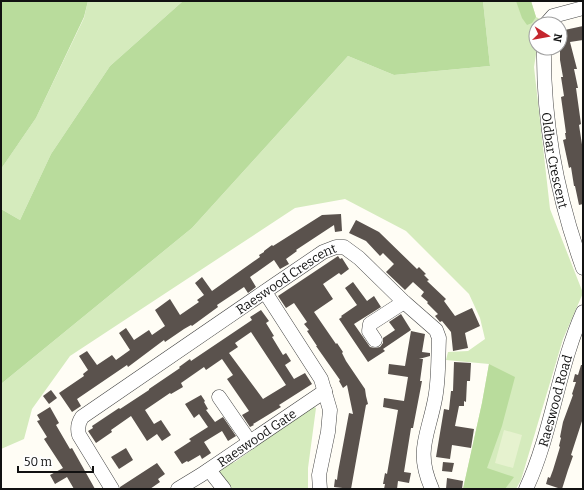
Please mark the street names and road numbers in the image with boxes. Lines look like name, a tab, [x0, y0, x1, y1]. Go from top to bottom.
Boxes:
street label: Oldbar Crescent	[539, 111, 571, 210]
street label: Raeswood Crescent	[233, 241, 339, 317]
street label: Raeswood Road	[535, 353, 575, 449]
street label: Raeswood Gate	[214, 406, 299, 470]

